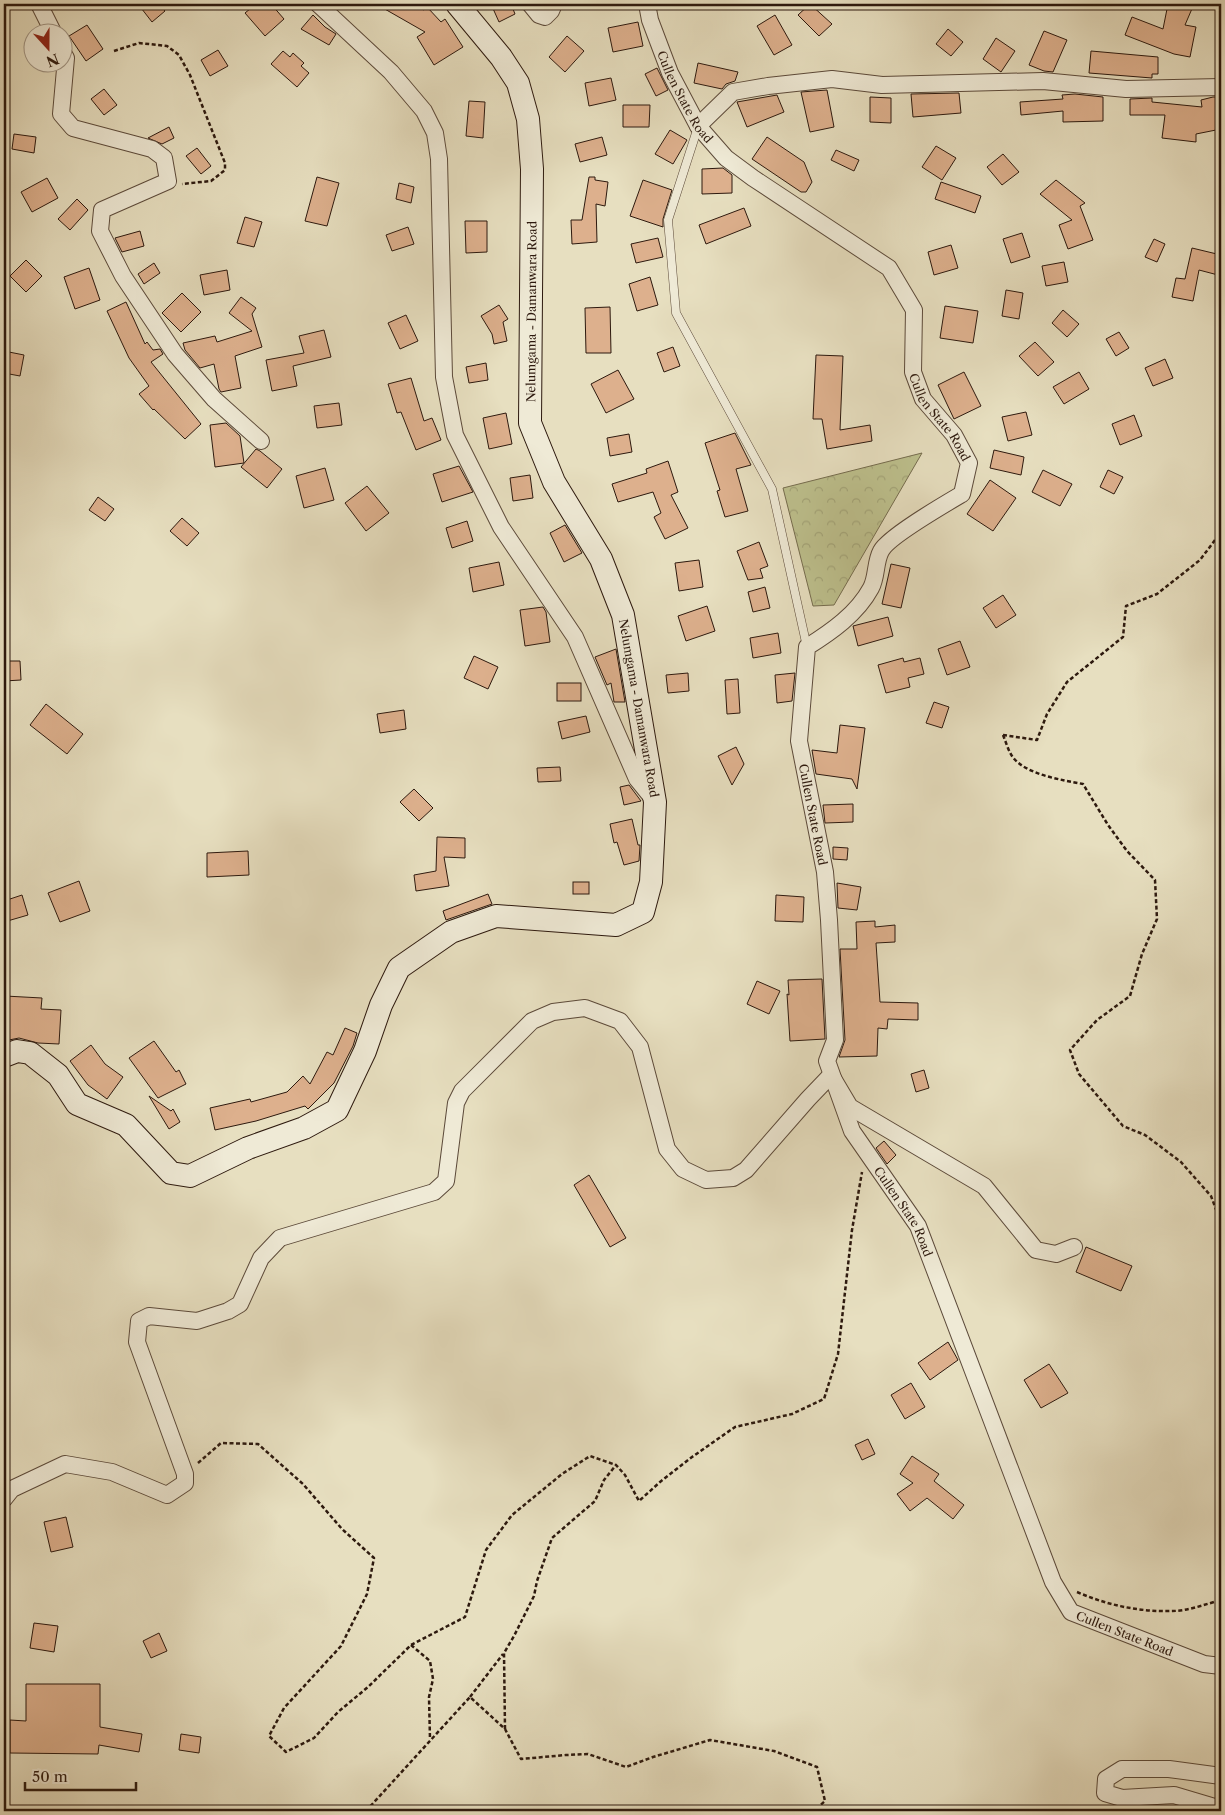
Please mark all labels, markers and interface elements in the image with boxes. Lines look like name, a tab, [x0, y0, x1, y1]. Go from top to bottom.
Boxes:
north arrow	[22, 22, 72, 72]
street label: Cullen State Road	[655, 48, 717, 146]
text: N	[44, 50, 62, 71]
street label: Nelumgama - Damanwara Road	[523, 220, 539, 402]
street label: Cullen State Road	[907, 371, 974, 464]
street label: Nelumgama - Damanwara Road	[616, 618, 662, 799]
street label: Cullen State Road	[796, 762, 831, 867]
street label: Cullen State Road	[871, 1163, 937, 1259]
street label: Cullen State Road	[1074, 1607, 1176, 1659]
scale bar	[25, 1760, 136, 1792]
text: 50 m	[32, 1767, 68, 1786]

